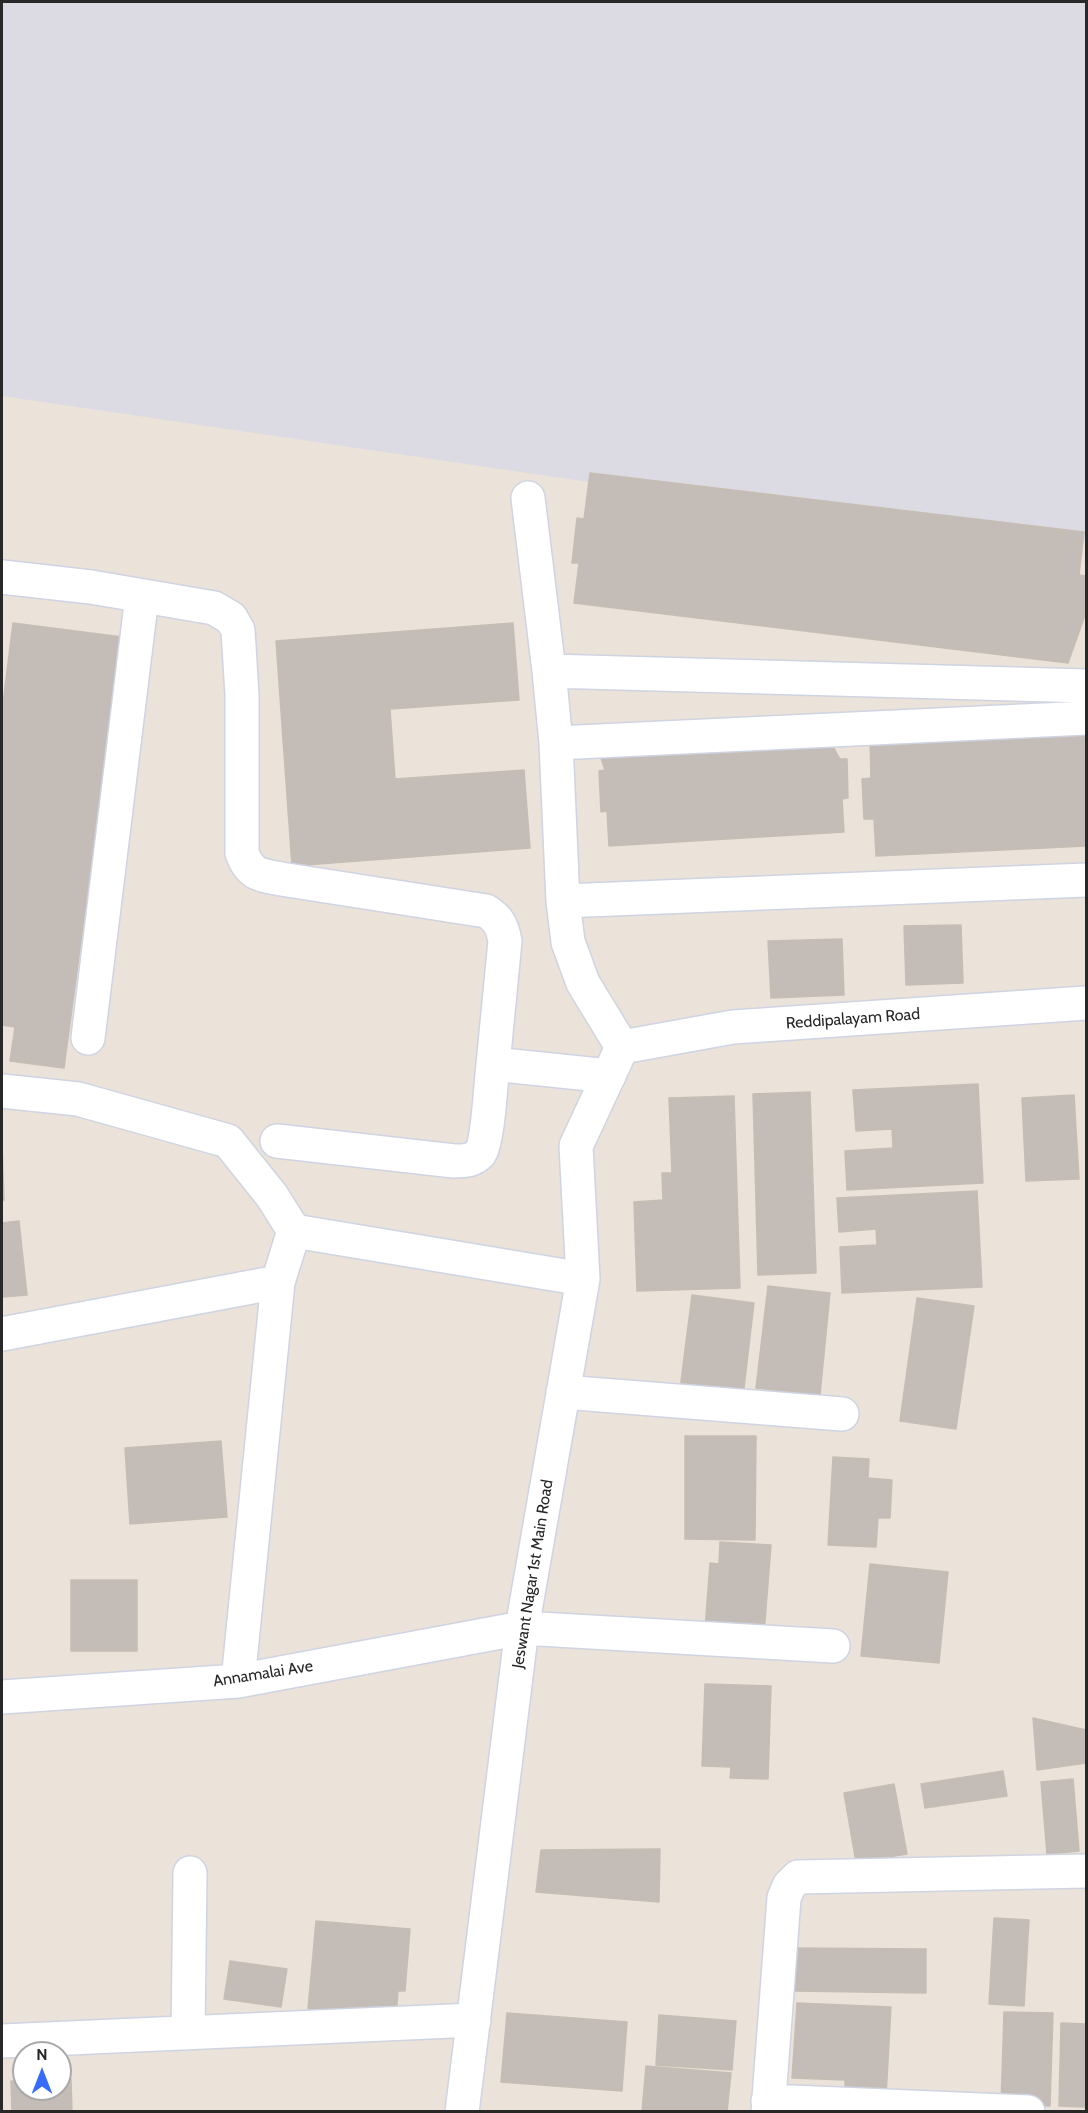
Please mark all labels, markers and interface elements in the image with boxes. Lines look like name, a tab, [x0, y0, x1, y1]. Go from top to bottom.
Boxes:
street label: Reddipalayam Road	[785, 1005, 921, 1033]
street label: Jeswant Nagar 1st Main Road	[509, 1478, 557, 1670]
street label: Annamalai Ave	[212, 1657, 314, 1691]
north arrow	[12, 2041, 72, 2101]
text: N	[36, 2045, 48, 2064]

